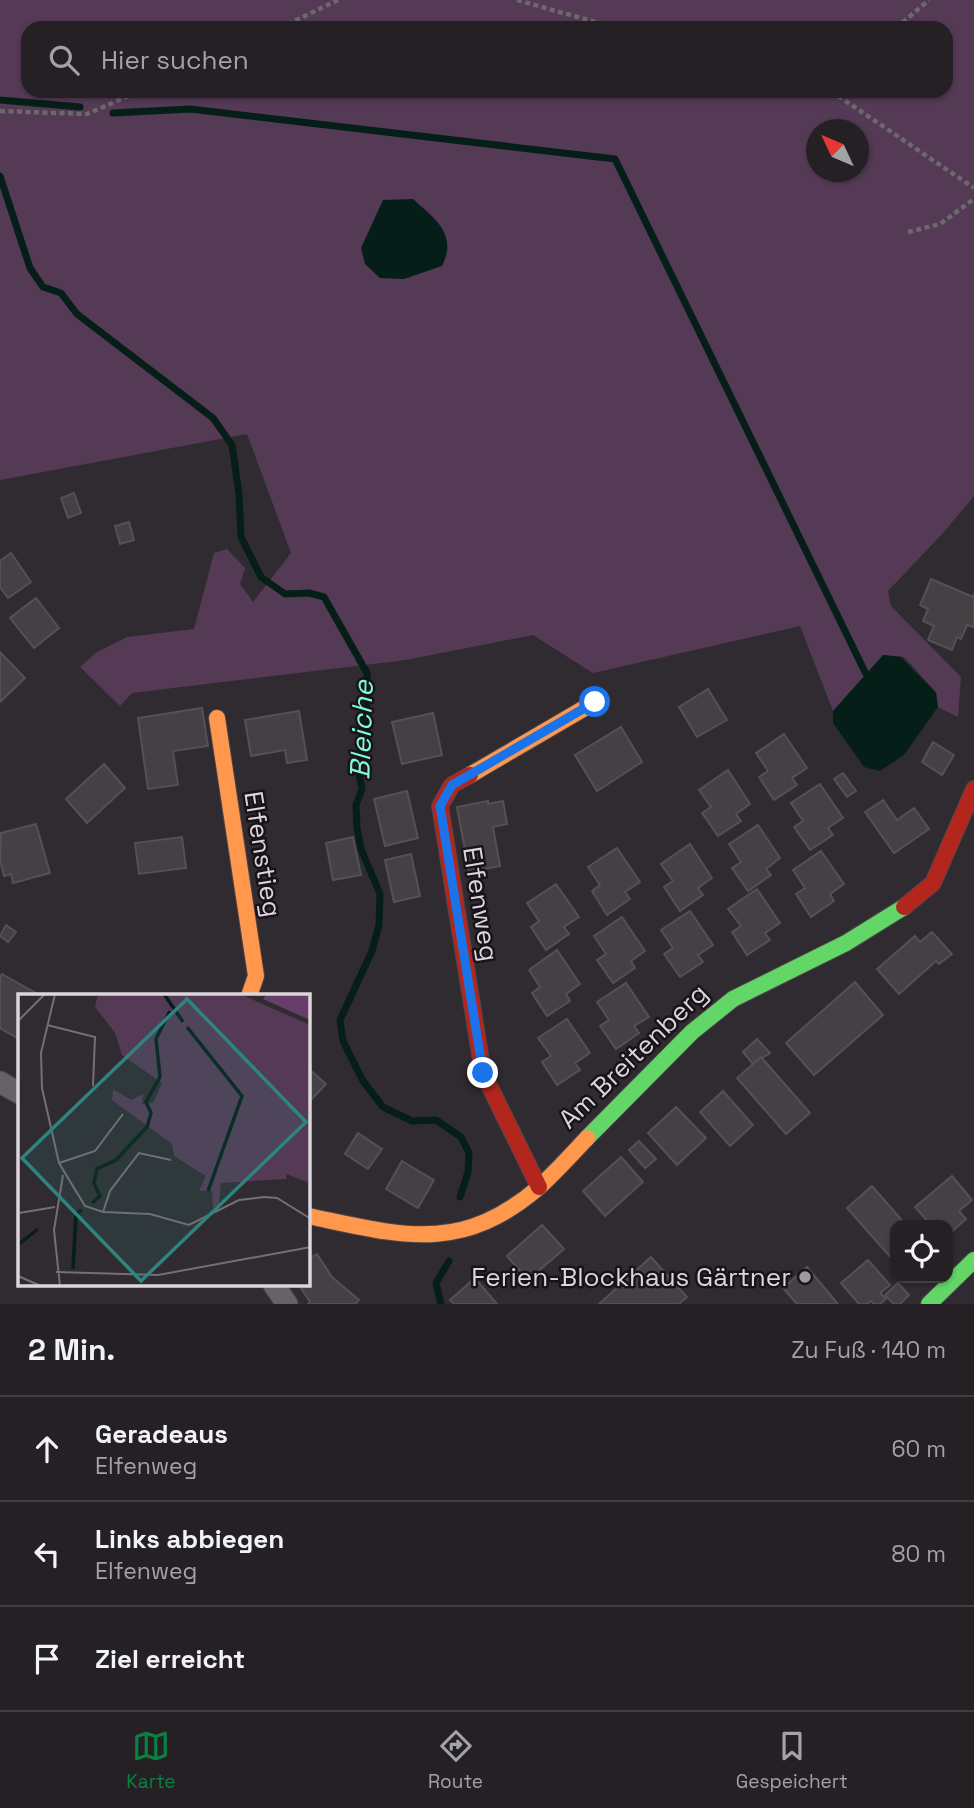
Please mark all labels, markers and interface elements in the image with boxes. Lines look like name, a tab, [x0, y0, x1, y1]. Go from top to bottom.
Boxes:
search box	[21, 21, 953, 98]
icon: search	[45, 41, 83, 79]
text: Hier suchen	[101, 43, 249, 77]
north arrow	[806, 119, 869, 182]
water label: Bleiche	[341, 678, 381, 780]
route start	[579, 686, 610, 717]
street label: Elfenstieg	[236, 789, 290, 919]
street label: Elfenweg	[455, 844, 507, 964]
street label: Am Breitenberg	[551, 976, 715, 1136]
inset map	[18, 994, 310, 1286]
route end	[467, 1057, 498, 1088]
map controls	[890, 1220, 953, 1283]
button: locate	[890, 1220, 953, 1283]
place label: Ferien-Blockhaus Gärtner	[471, 1260, 791, 1294]
marker: Ferien-Blockhaus Gärtner	[797, 1269, 813, 1285]
text: 2 Min.	[28, 1330, 115, 1369]
text: Zu Fuß · 140 m	[791, 1335, 946, 1365]
text: Geradeaus	[95, 1417, 228, 1451]
icon: ahead	[28, 1430, 66, 1468]
text: 60 m	[891, 1434, 946, 1464]
text: Elfenweg	[95, 1451, 197, 1481]
text: Links abbiegen	[95, 1522, 284, 1556]
icon: left	[28, 1535, 66, 1573]
text: 80 m	[891, 1539, 946, 1569]
text: Elfenweg	[95, 1556, 197, 1586]
icon: arrive	[28, 1640, 66, 1678]
text: Ziel erreicht	[95, 1642, 245, 1676]
tab: Karte	[126, 1727, 176, 1794]
tab: Route	[428, 1727, 483, 1794]
tab: Gespeichert	[736, 1727, 848, 1794]

